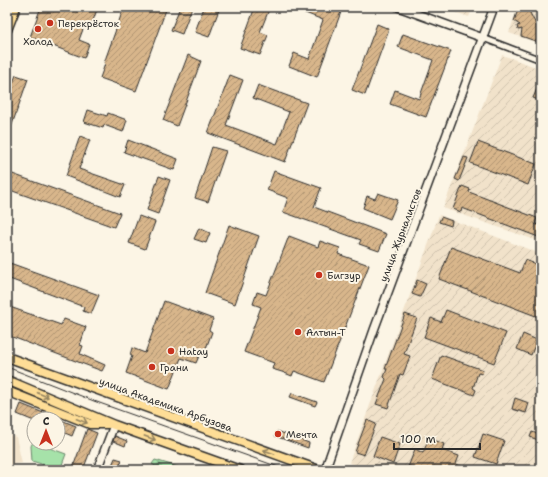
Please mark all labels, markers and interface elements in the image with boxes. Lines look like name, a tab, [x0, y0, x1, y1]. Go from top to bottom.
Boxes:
place label: Перекрёсток	[58, 17, 120, 30]
marker: Перекрёсток	[45, 18, 55, 28]
marker: Холод	[33, 24, 43, 34]
place label: Холод	[23, 35, 53, 48]
street label: улица Журналистов	[377, 187, 424, 283]
place label: Бигзур	[327, 269, 361, 282]
marker: Бигзур	[314, 270, 324, 280]
place label: Алтын-Т	[306, 326, 346, 339]
marker: Алтын-Т	[293, 327, 303, 337]
place label: Hatay	[179, 345, 208, 358]
marker: Hatay	[166, 346, 176, 356]
place label: Грани	[160, 361, 189, 374]
marker: Грани	[147, 362, 157, 372]
street label: улица Академика Арбузова	[98, 374, 235, 435]
one-way arrow	[36, 392, 48, 400]
north arrow	[26, 411, 66, 451]
text: С	[43, 414, 50, 429]
one-way arrow	[76, 417, 88, 425]
scale bar	[394, 425, 480, 451]
place label: Мечта	[286, 428, 318, 441]
marker: Мечта	[273, 429, 283, 439]
text: 100 m	[400, 431, 436, 447]
one-way arrow	[144, 434, 156, 442]
one-way arrow	[264, 447, 276, 455]

